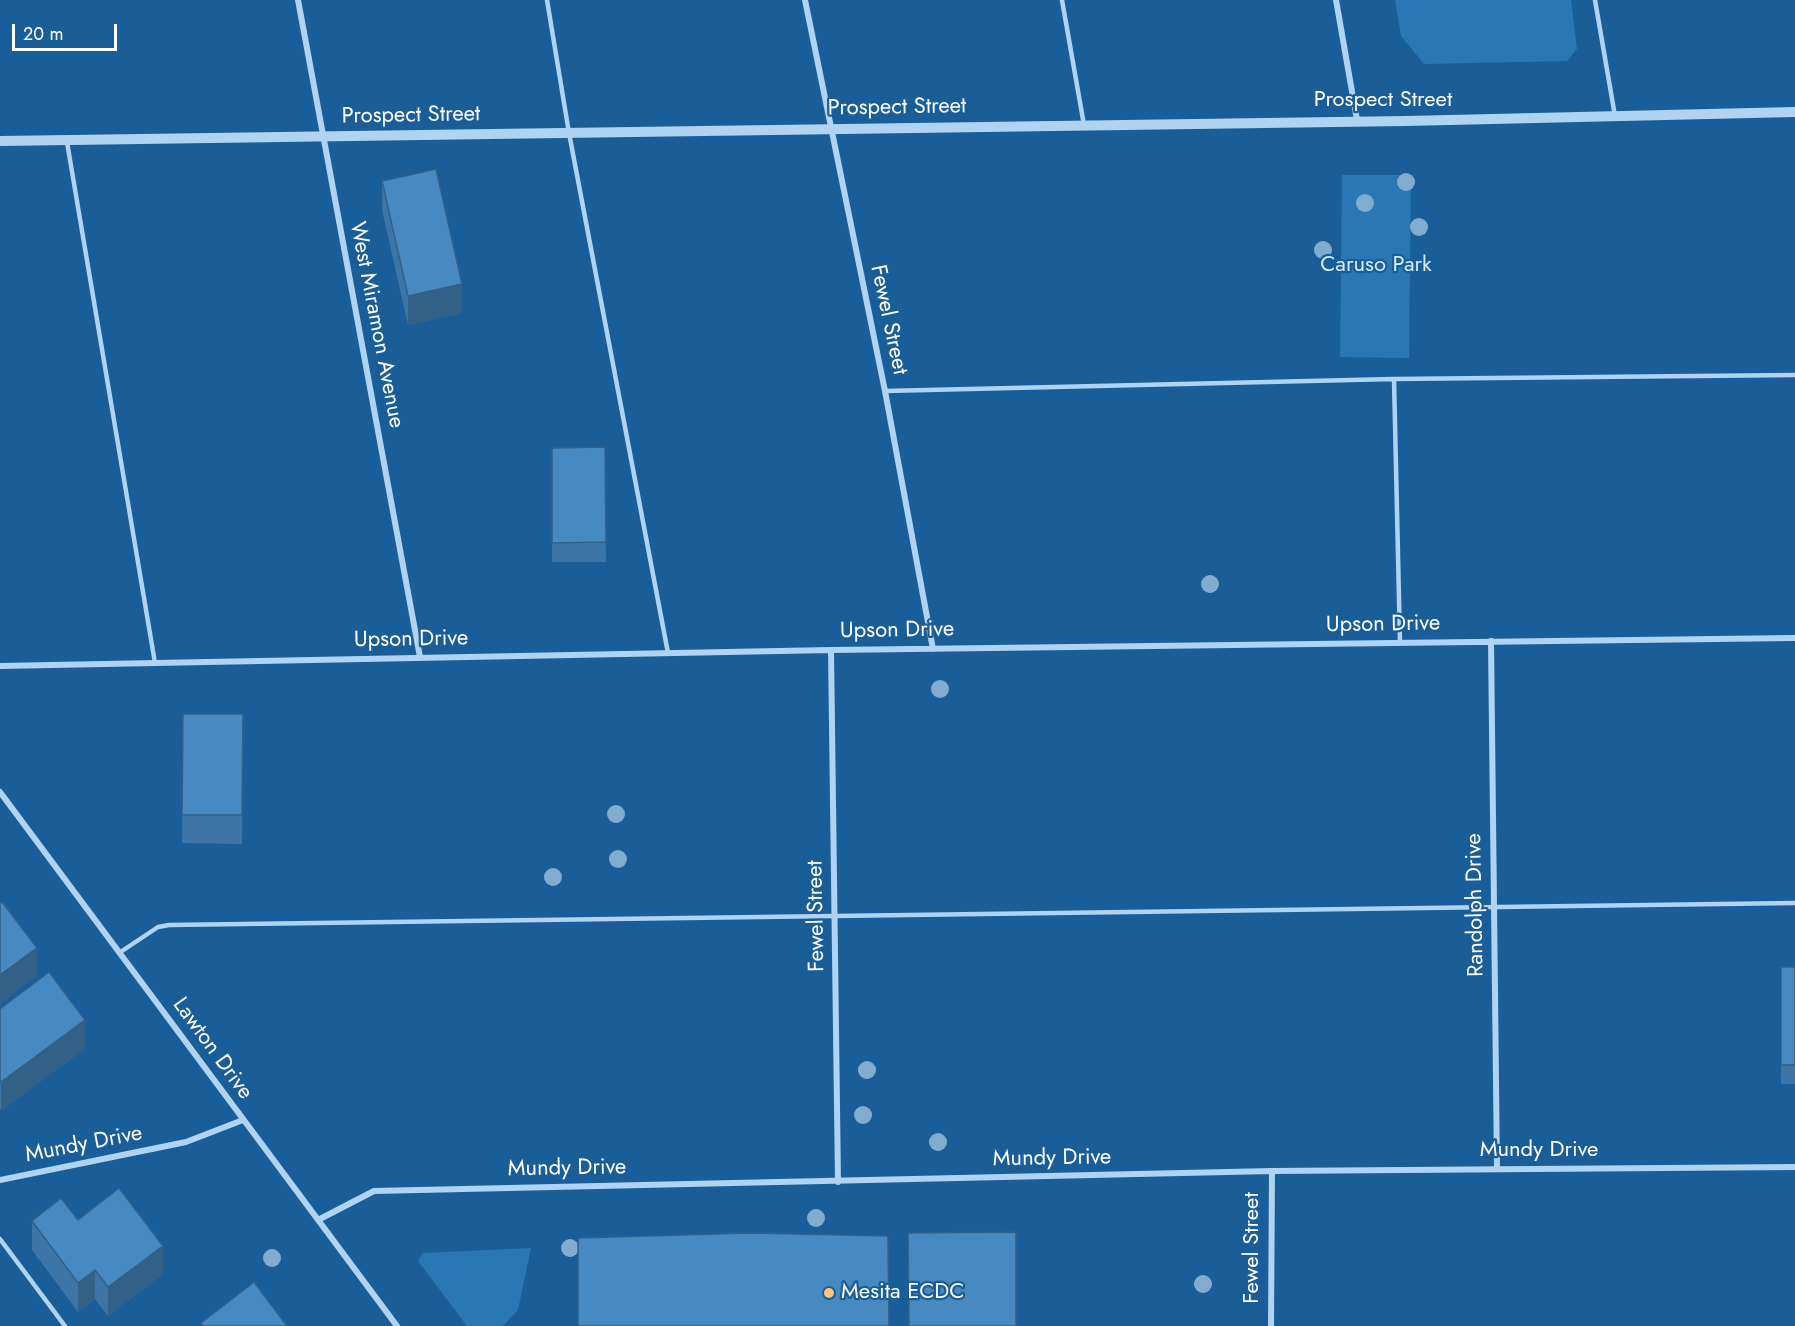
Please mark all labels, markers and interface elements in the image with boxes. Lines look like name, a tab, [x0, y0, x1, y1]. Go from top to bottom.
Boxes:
scale bar	[15, 12, 120, 50]
text: 20 m	[23, 21, 63, 47]
street label: Prospect Street	[1314, 88, 1452, 114]
street label: Prospect Street	[828, 94, 966, 122]
street label: Prospect Street	[342, 102, 480, 130]
street label: West Miramon Avenue	[343, 220, 409, 430]
park label: Caruso Park	[1320, 253, 1432, 279]
street label: Fewel Street	[864, 263, 912, 377]
street label: Upson Drive	[1326, 611, 1440, 639]
street label: Upson Drive	[840, 617, 954, 645]
street label: Upson Drive	[354, 626, 468, 654]
street label: Randolph Drive	[1462, 833, 1490, 977]
street label: Fewel Street	[803, 860, 831, 972]
street label: Lawton Drive	[166, 993, 258, 1105]
street label: Mundy Drive	[23, 1121, 145, 1169]
street label: Mundy Drive	[1480, 1138, 1598, 1164]
street label: Mundy Drive	[992, 1145, 1112, 1173]
street label: Mundy Drive	[507, 1155, 627, 1183]
street label: Fewel Street	[1240, 1192, 1266, 1304]
place label: Mesita ECDC	[841, 1280, 964, 1306]
marker: Mesita ECDC	[822, 1286, 836, 1300]

